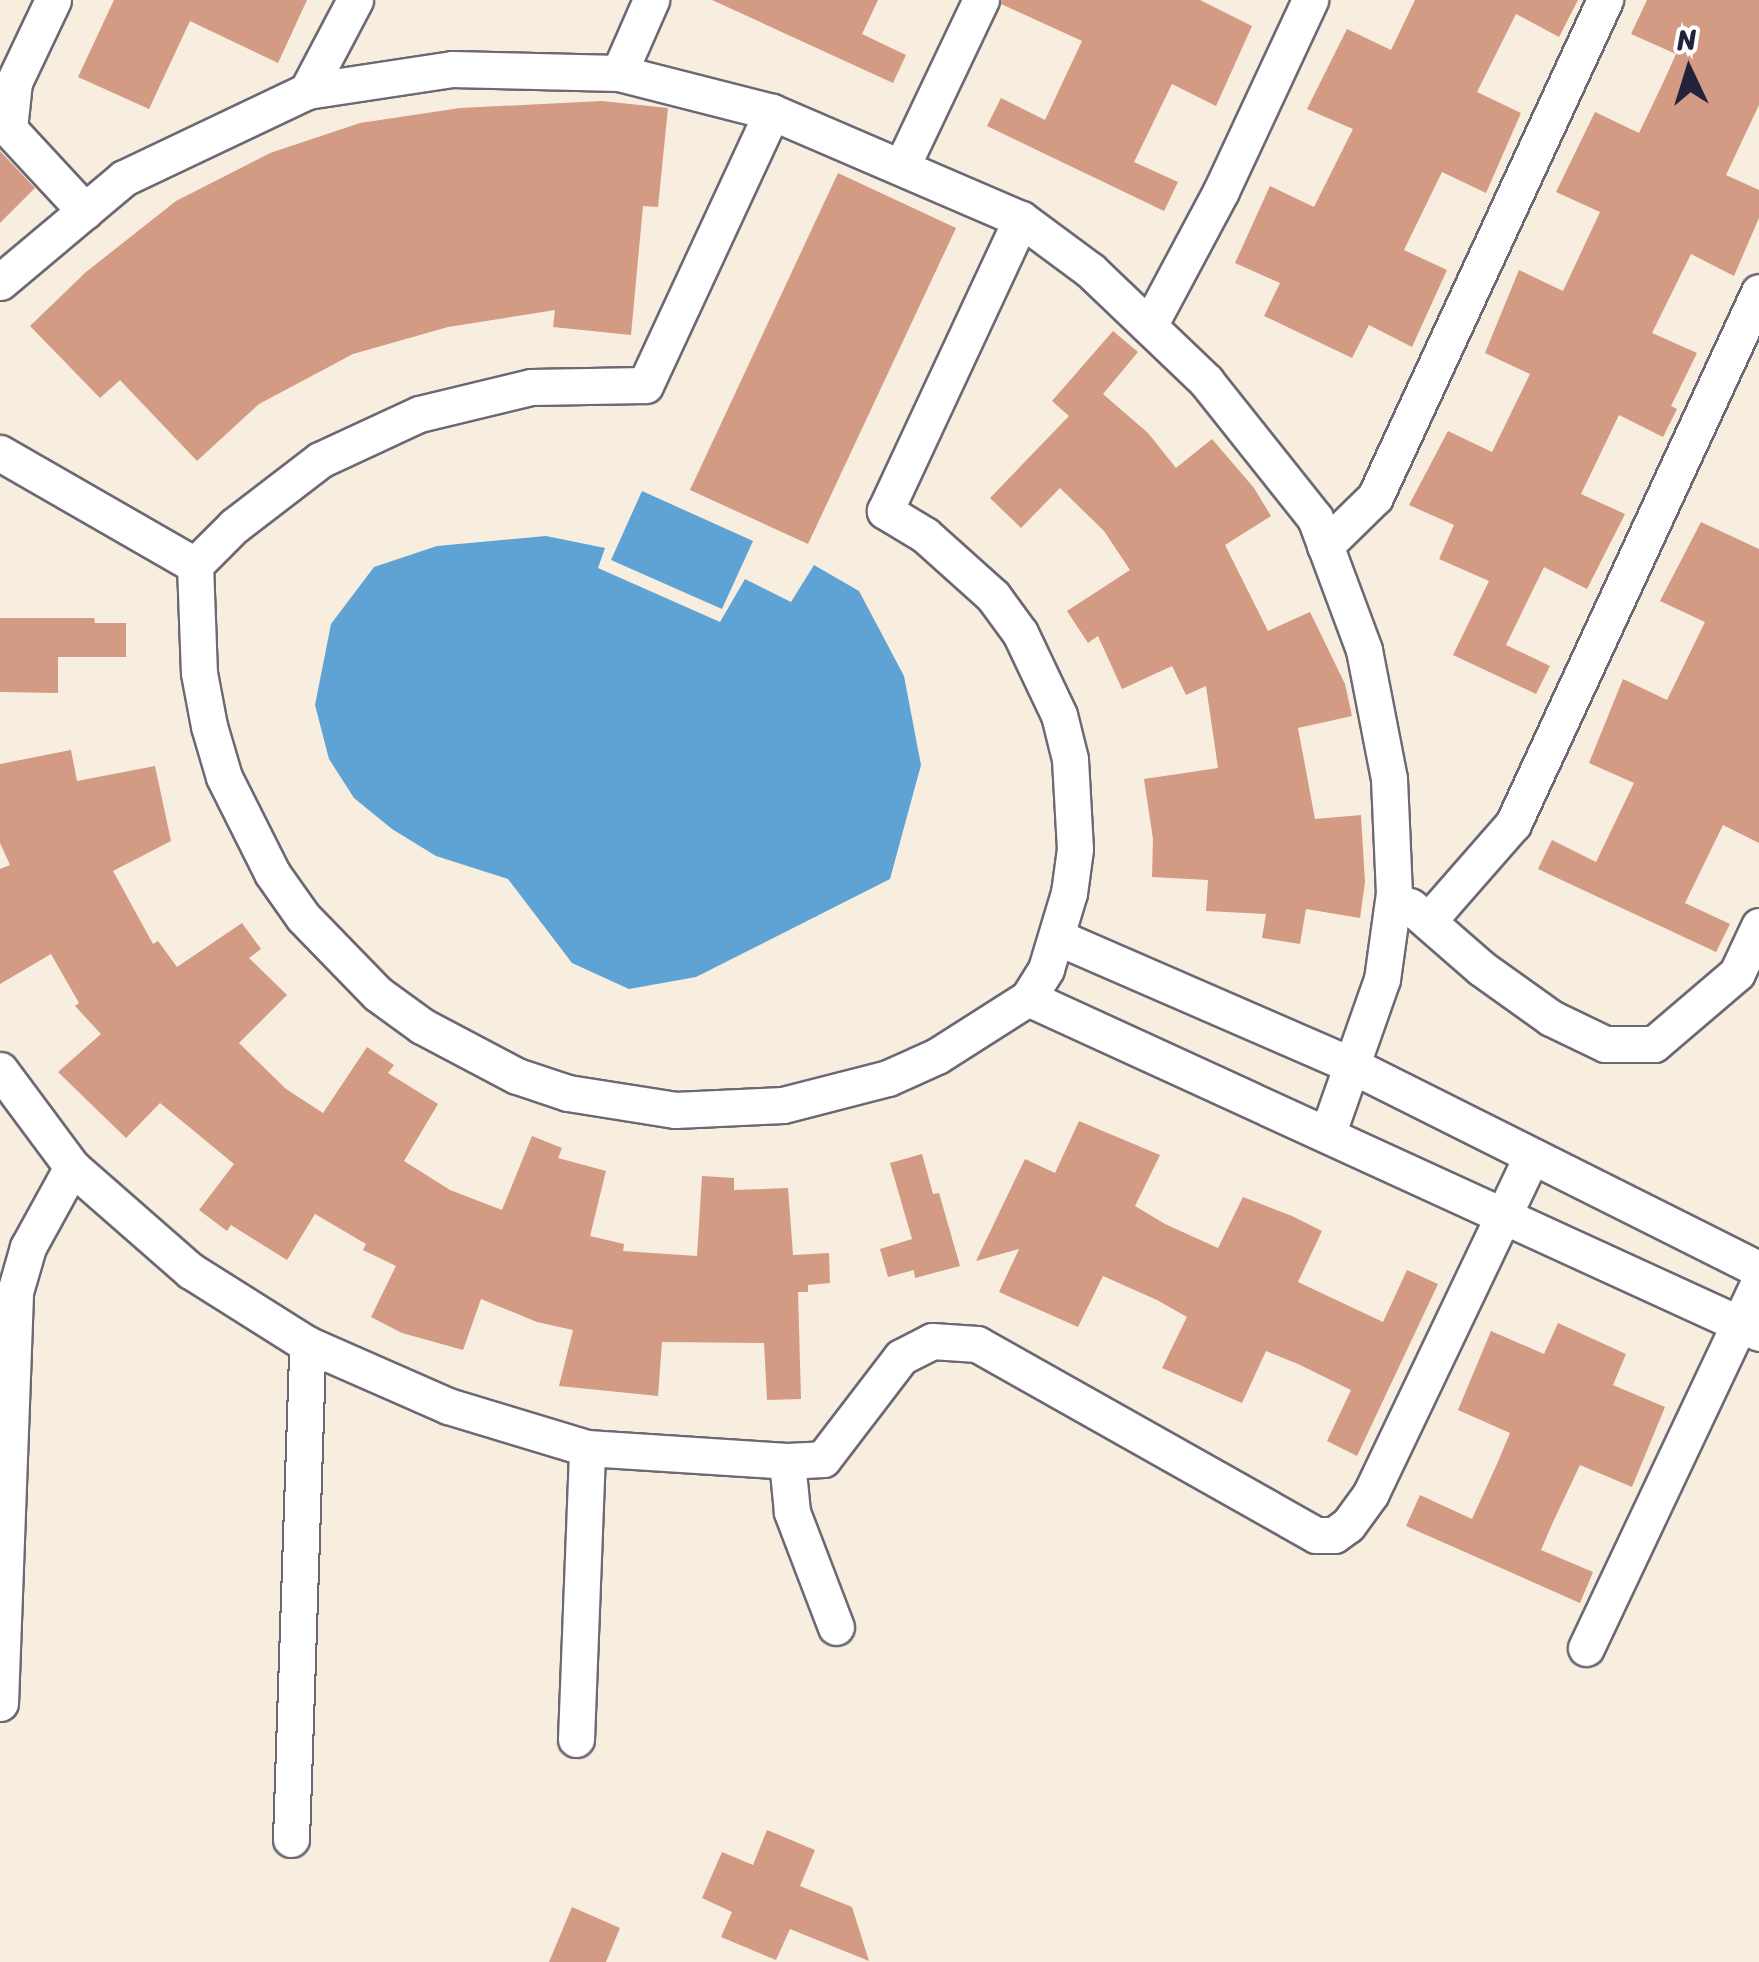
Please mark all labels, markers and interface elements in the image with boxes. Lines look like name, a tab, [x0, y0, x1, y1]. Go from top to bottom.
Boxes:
text: N	[1675, 14, 1698, 65]
north arrow	[1639, 20, 1739, 120]

